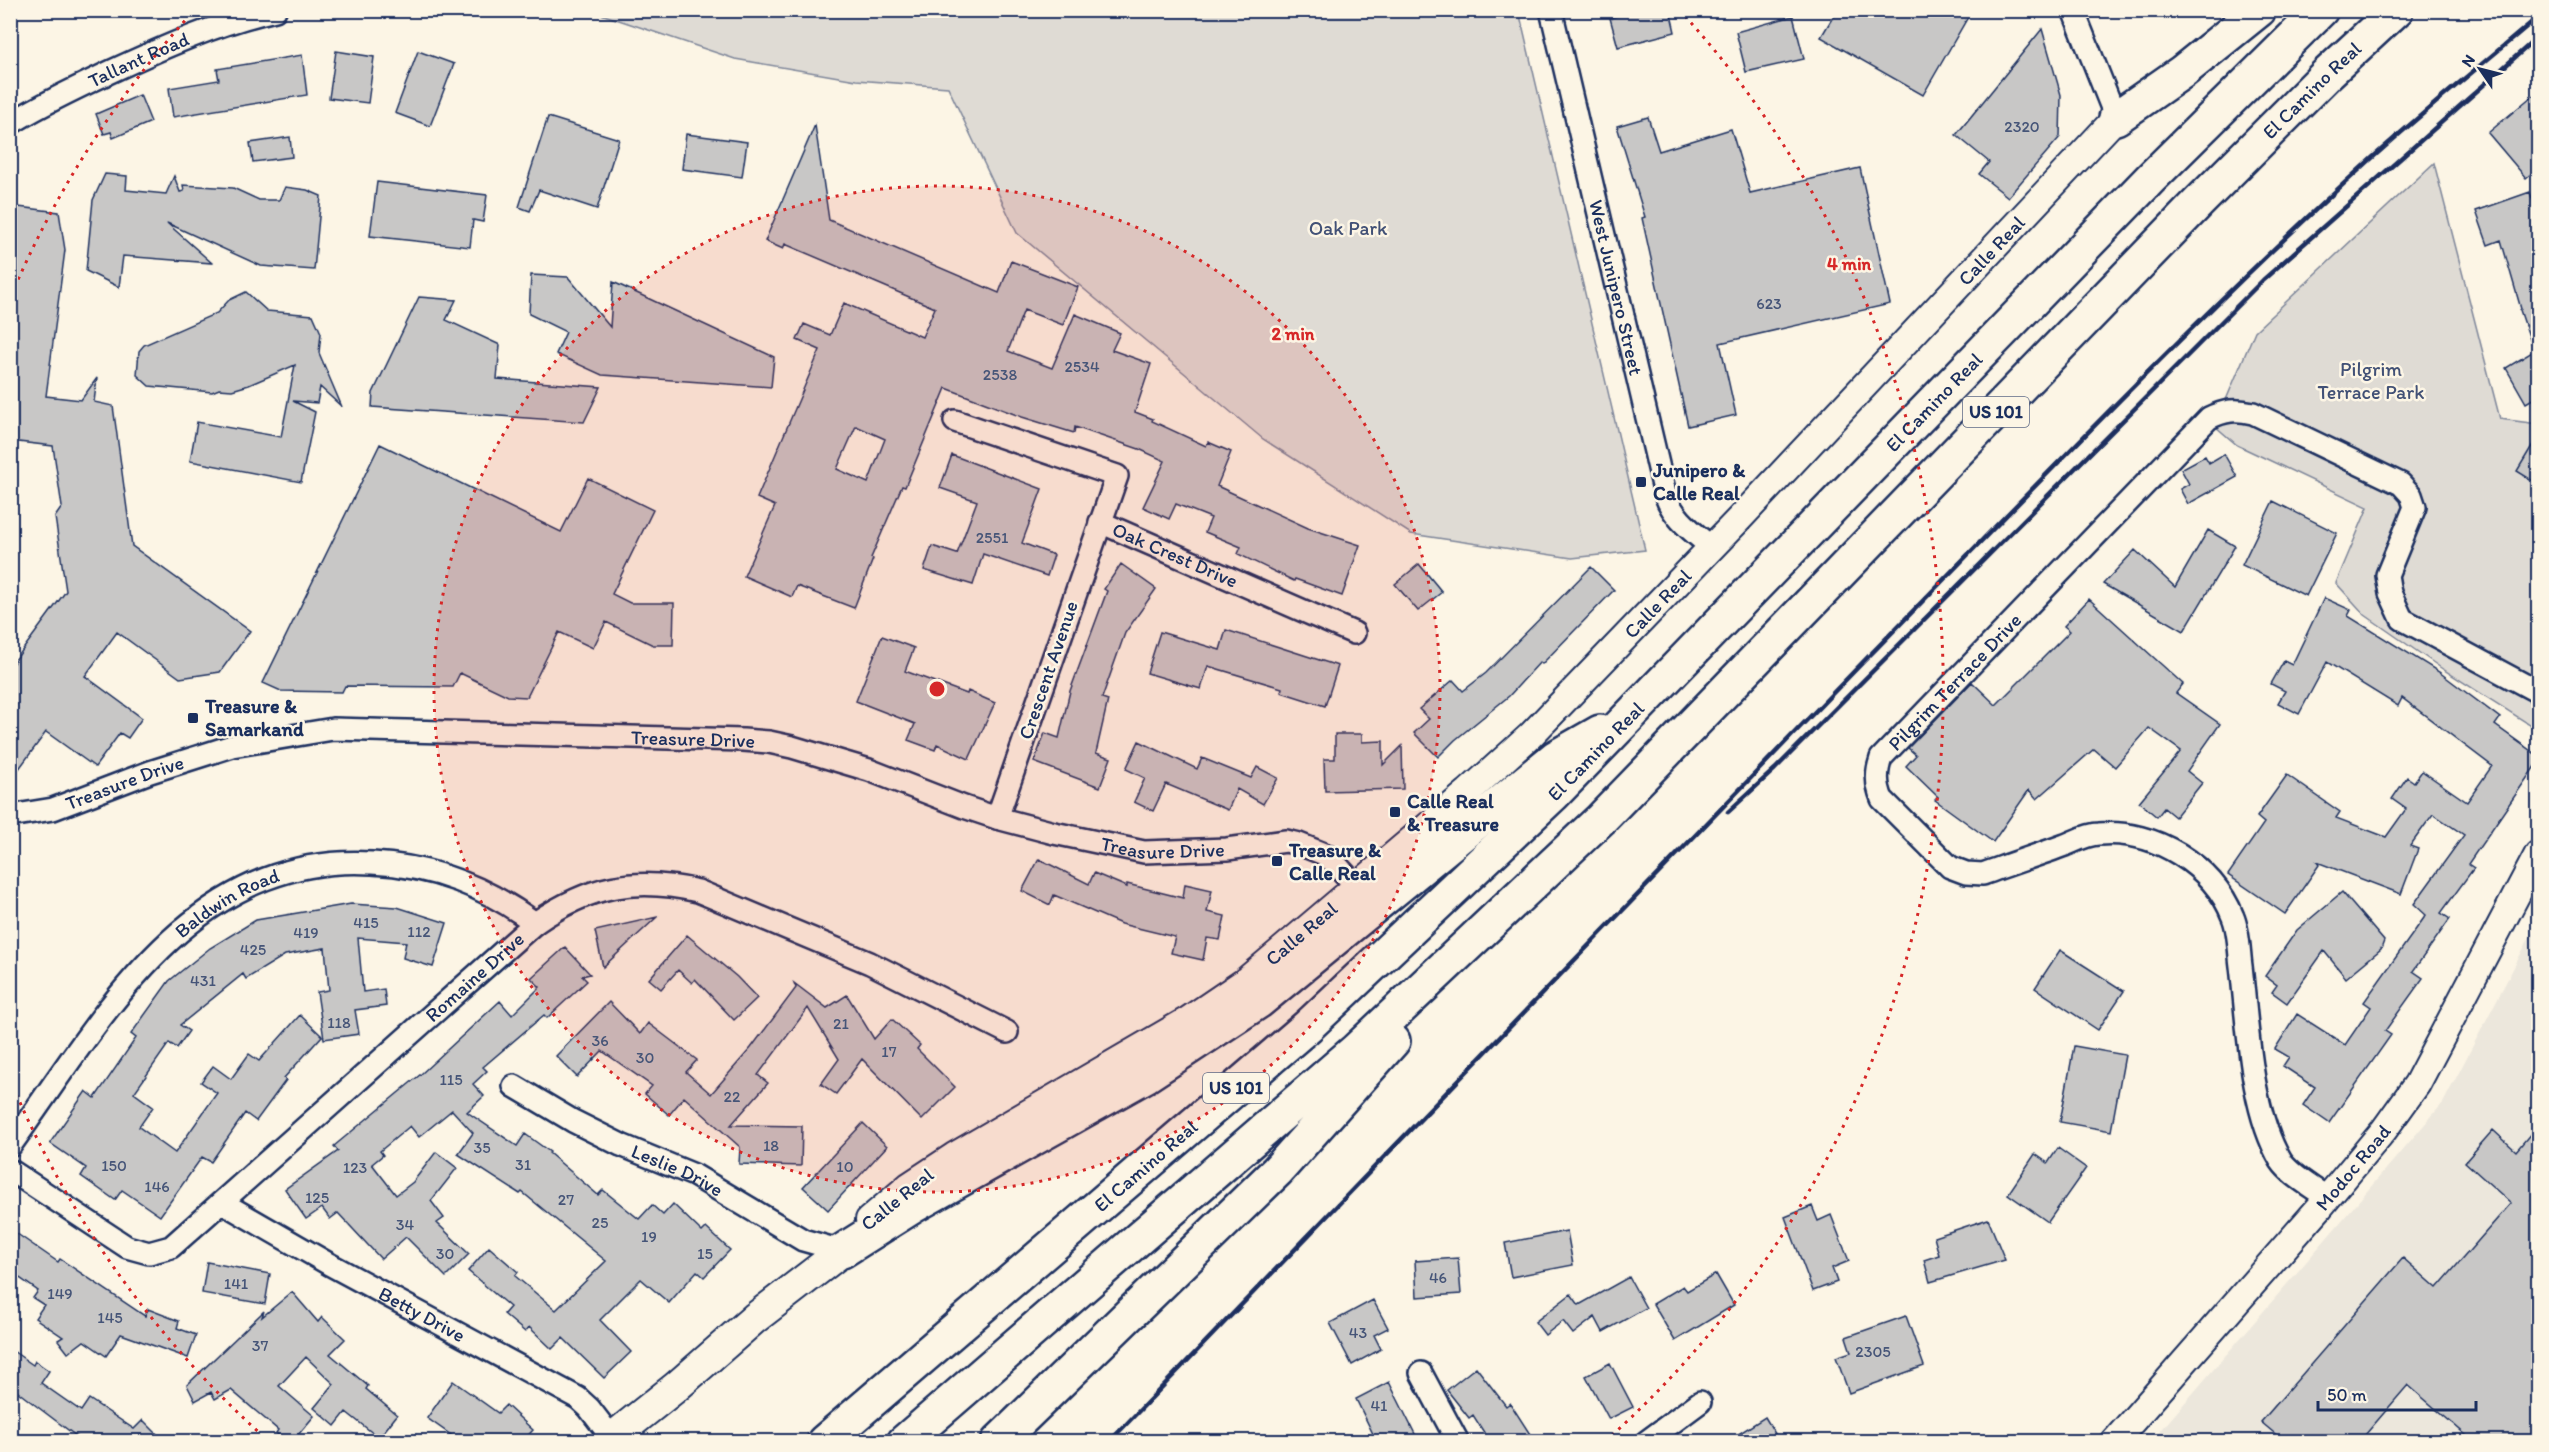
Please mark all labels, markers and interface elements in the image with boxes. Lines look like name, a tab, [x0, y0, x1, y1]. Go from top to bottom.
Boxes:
street label: Tallant Road	[84, 27, 193, 93]
street label: El Camino Real	[2257, 36, 2366, 144]
north arrow	[2450, 39, 2510, 99]
text: N	[2457, 51, 2479, 71]
house number: 2320	[2004, 117, 2040, 136]
street label: West Junipero Street	[1584, 197, 1649, 378]
street label: Calle Real	[1953, 210, 2030, 290]
park label: Oak Park	[1309, 216, 1388, 240]
text: 4 min	[1827, 253, 1872, 275]
house number: 623	[1756, 294, 1782, 313]
text: 2 min	[1272, 323, 1315, 345]
street label: El Camino Real	[1880, 347, 1987, 457]
house number: 2534	[1064, 357, 1100, 376]
park label: Pilgrim Terrace Park	[2318, 357, 2424, 404]
house number: 2538	[983, 365, 1017, 384]
road number: US 101	[1963, 397, 2029, 427]
place label: Junipero & Calle Real	[1652, 458, 1745, 505]
marker: Junipero & Calle Real	[1634, 475, 1648, 489]
street label: Oak Crest Drive	[1109, 517, 1242, 593]
house number: 2551	[976, 528, 1009, 547]
street label: Calle Real	[1619, 564, 1696, 643]
street label: Crescent Avenue	[1013, 598, 1083, 742]
street label: Pilgrim Terrace Drive	[1883, 608, 2026, 755]
centre of rings	[927, 679, 947, 699]
place label: Treasure & Samarkand	[204, 694, 304, 741]
street label: El Camino Real	[1542, 696, 1649, 806]
marker: Treasure & Samarkand	[186, 711, 200, 725]
street label: Treasure Drive	[631, 725, 756, 753]
street label: Treasure Drive	[62, 750, 187, 815]
place label: Calle Real & Treasure	[1407, 789, 1499, 836]
marker: Calle Real & Treasure	[1388, 805, 1402, 819]
street label: Treasure Drive	[1099, 831, 1225, 864]
place label: Treasure & Calle Real	[1288, 838, 1381, 885]
marker: Treasure & Calle Real	[1270, 854, 1284, 868]
street label: Baldwin Road	[170, 863, 282, 943]
street label: Calle Real	[1260, 896, 1342, 971]
house number: 415	[353, 913, 379, 932]
house number: 112	[407, 922, 431, 941]
house number: 419	[293, 923, 319, 942]
street label: Romaine Drive	[420, 927, 529, 1027]
house number: 425	[240, 940, 266, 959]
house number: 431	[190, 971, 216, 990]
house number: 118	[327, 1013, 351, 1032]
house number: 21	[833, 1014, 849, 1033]
house number: 36	[591, 1031, 609, 1050]
house number: 17	[881, 1042, 897, 1061]
house number: 30	[636, 1048, 654, 1067]
house number: 115	[439, 1070, 463, 1089]
road number: US 101	[1203, 1073, 1269, 1103]
house number: 22	[724, 1087, 741, 1106]
street label: El Camino Real	[1089, 1114, 1202, 1217]
street label: Modoc Road	[2310, 1119, 2396, 1215]
house number: 18	[763, 1136, 779, 1155]
house number: 35	[473, 1138, 491, 1157]
street label: Leslie Drive	[628, 1139, 728, 1202]
house number: 31	[515, 1155, 532, 1174]
house number: 150	[101, 1156, 127, 1175]
house number: 10	[836, 1157, 854, 1176]
house number: 123	[343, 1158, 368, 1177]
street label: Calle Real	[856, 1162, 939, 1236]
house number: 146	[144, 1177, 170, 1196]
house number: 125	[305, 1188, 329, 1207]
house number: 27	[558, 1190, 574, 1209]
house number: 25	[592, 1213, 608, 1232]
house number: 34	[396, 1215, 415, 1234]
house number: 19	[641, 1227, 657, 1246]
house number: 30	[436, 1244, 454, 1263]
house number: 15	[697, 1244, 713, 1263]
house number: 46	[1429, 1268, 1447, 1287]
house number: 141	[224, 1274, 249, 1293]
street label: Betty Drive	[375, 1281, 470, 1347]
house number: 149	[47, 1284, 73, 1303]
house number: 145	[97, 1308, 123, 1327]
house number: 43	[1349, 1323, 1367, 1342]
house number: 37	[252, 1336, 268, 1355]
house number: 2305	[1855, 1342, 1891, 1361]
scale bar	[2318, 1374, 2476, 1412]
text: 50 m	[2327, 1384, 2367, 1406]
house number: 41	[1370, 1396, 1388, 1415]

